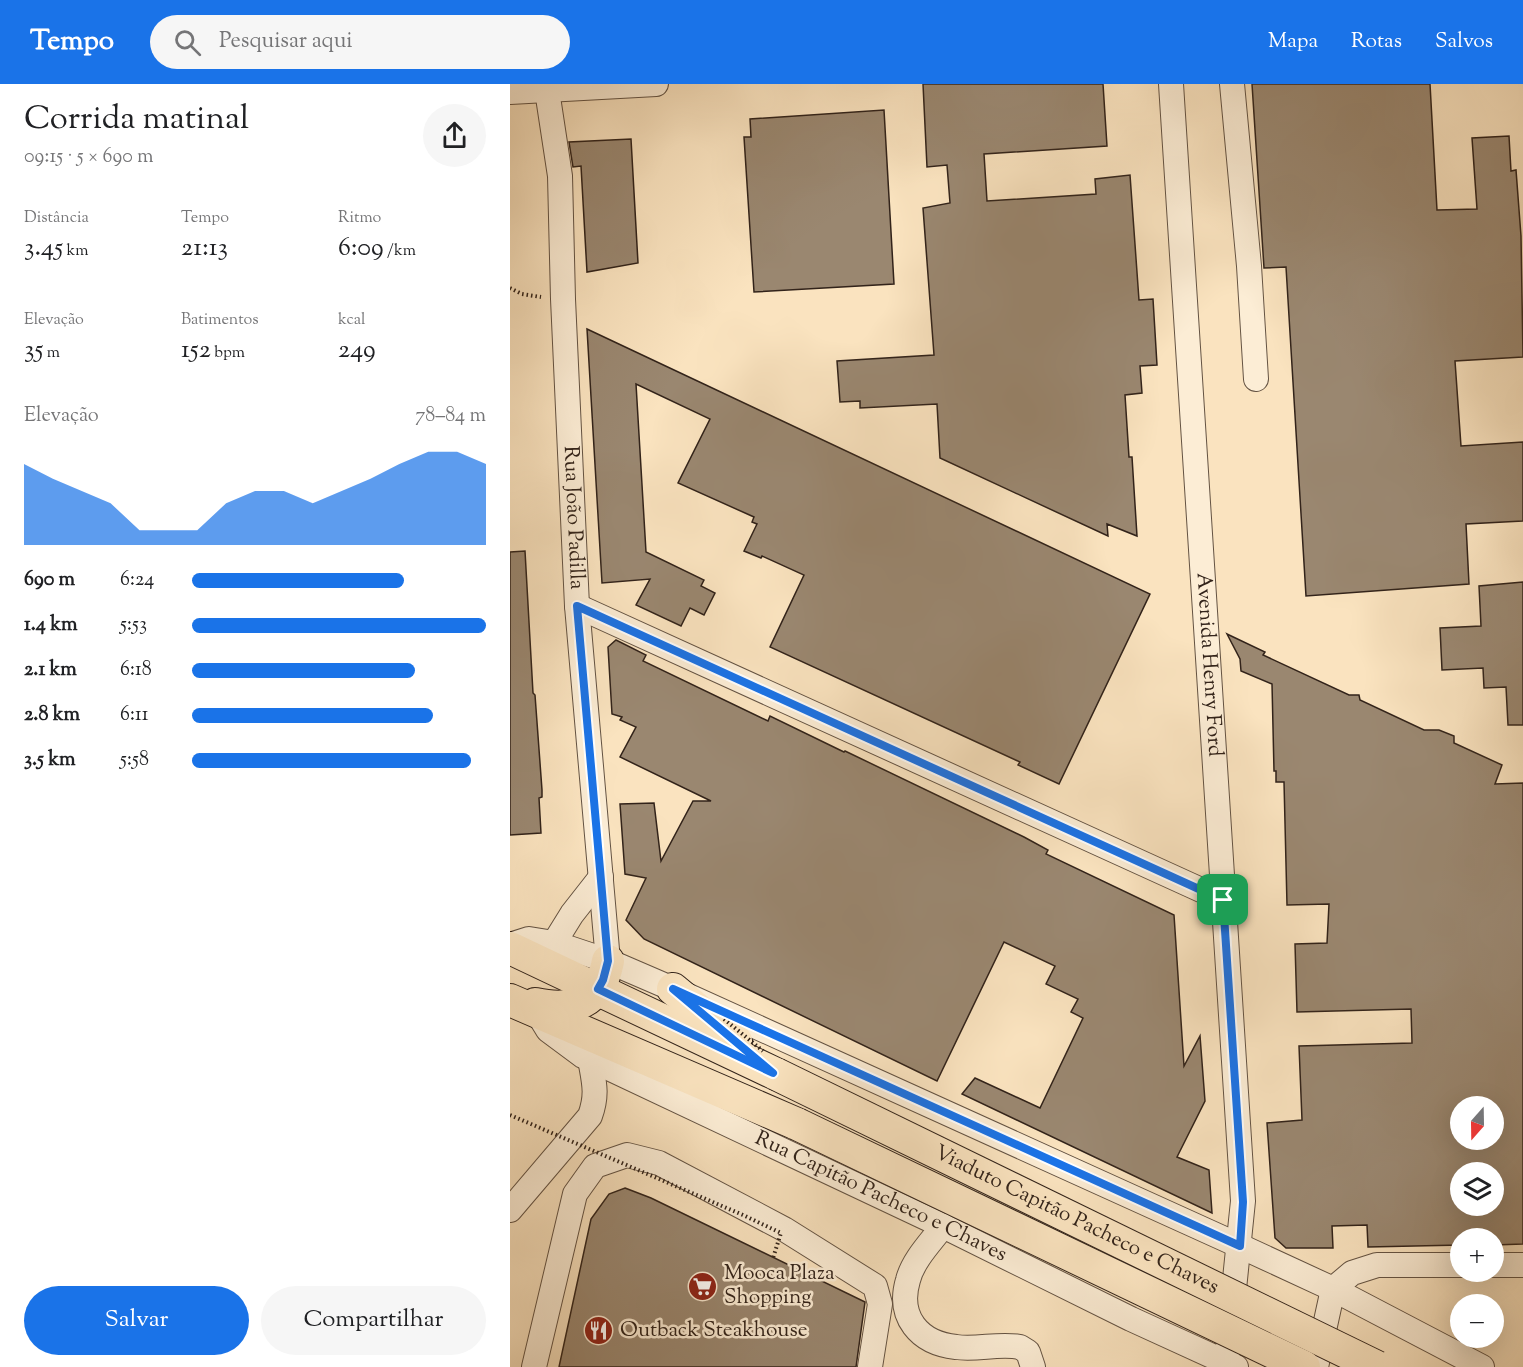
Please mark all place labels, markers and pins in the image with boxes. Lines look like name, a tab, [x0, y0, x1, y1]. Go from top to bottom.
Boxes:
pin	[1197, 874, 1248, 925]
place label: Mooca Plaza Shopping	[724, 1259, 835, 1313]
supermarket icon: Mooca Plaza Shopping	[687, 1270, 719, 1302]
restaurant icon: Outback Steakhouse	[583, 1315, 615, 1347]
place label: Outback Steakhouse	[620, 1316, 808, 1346]

